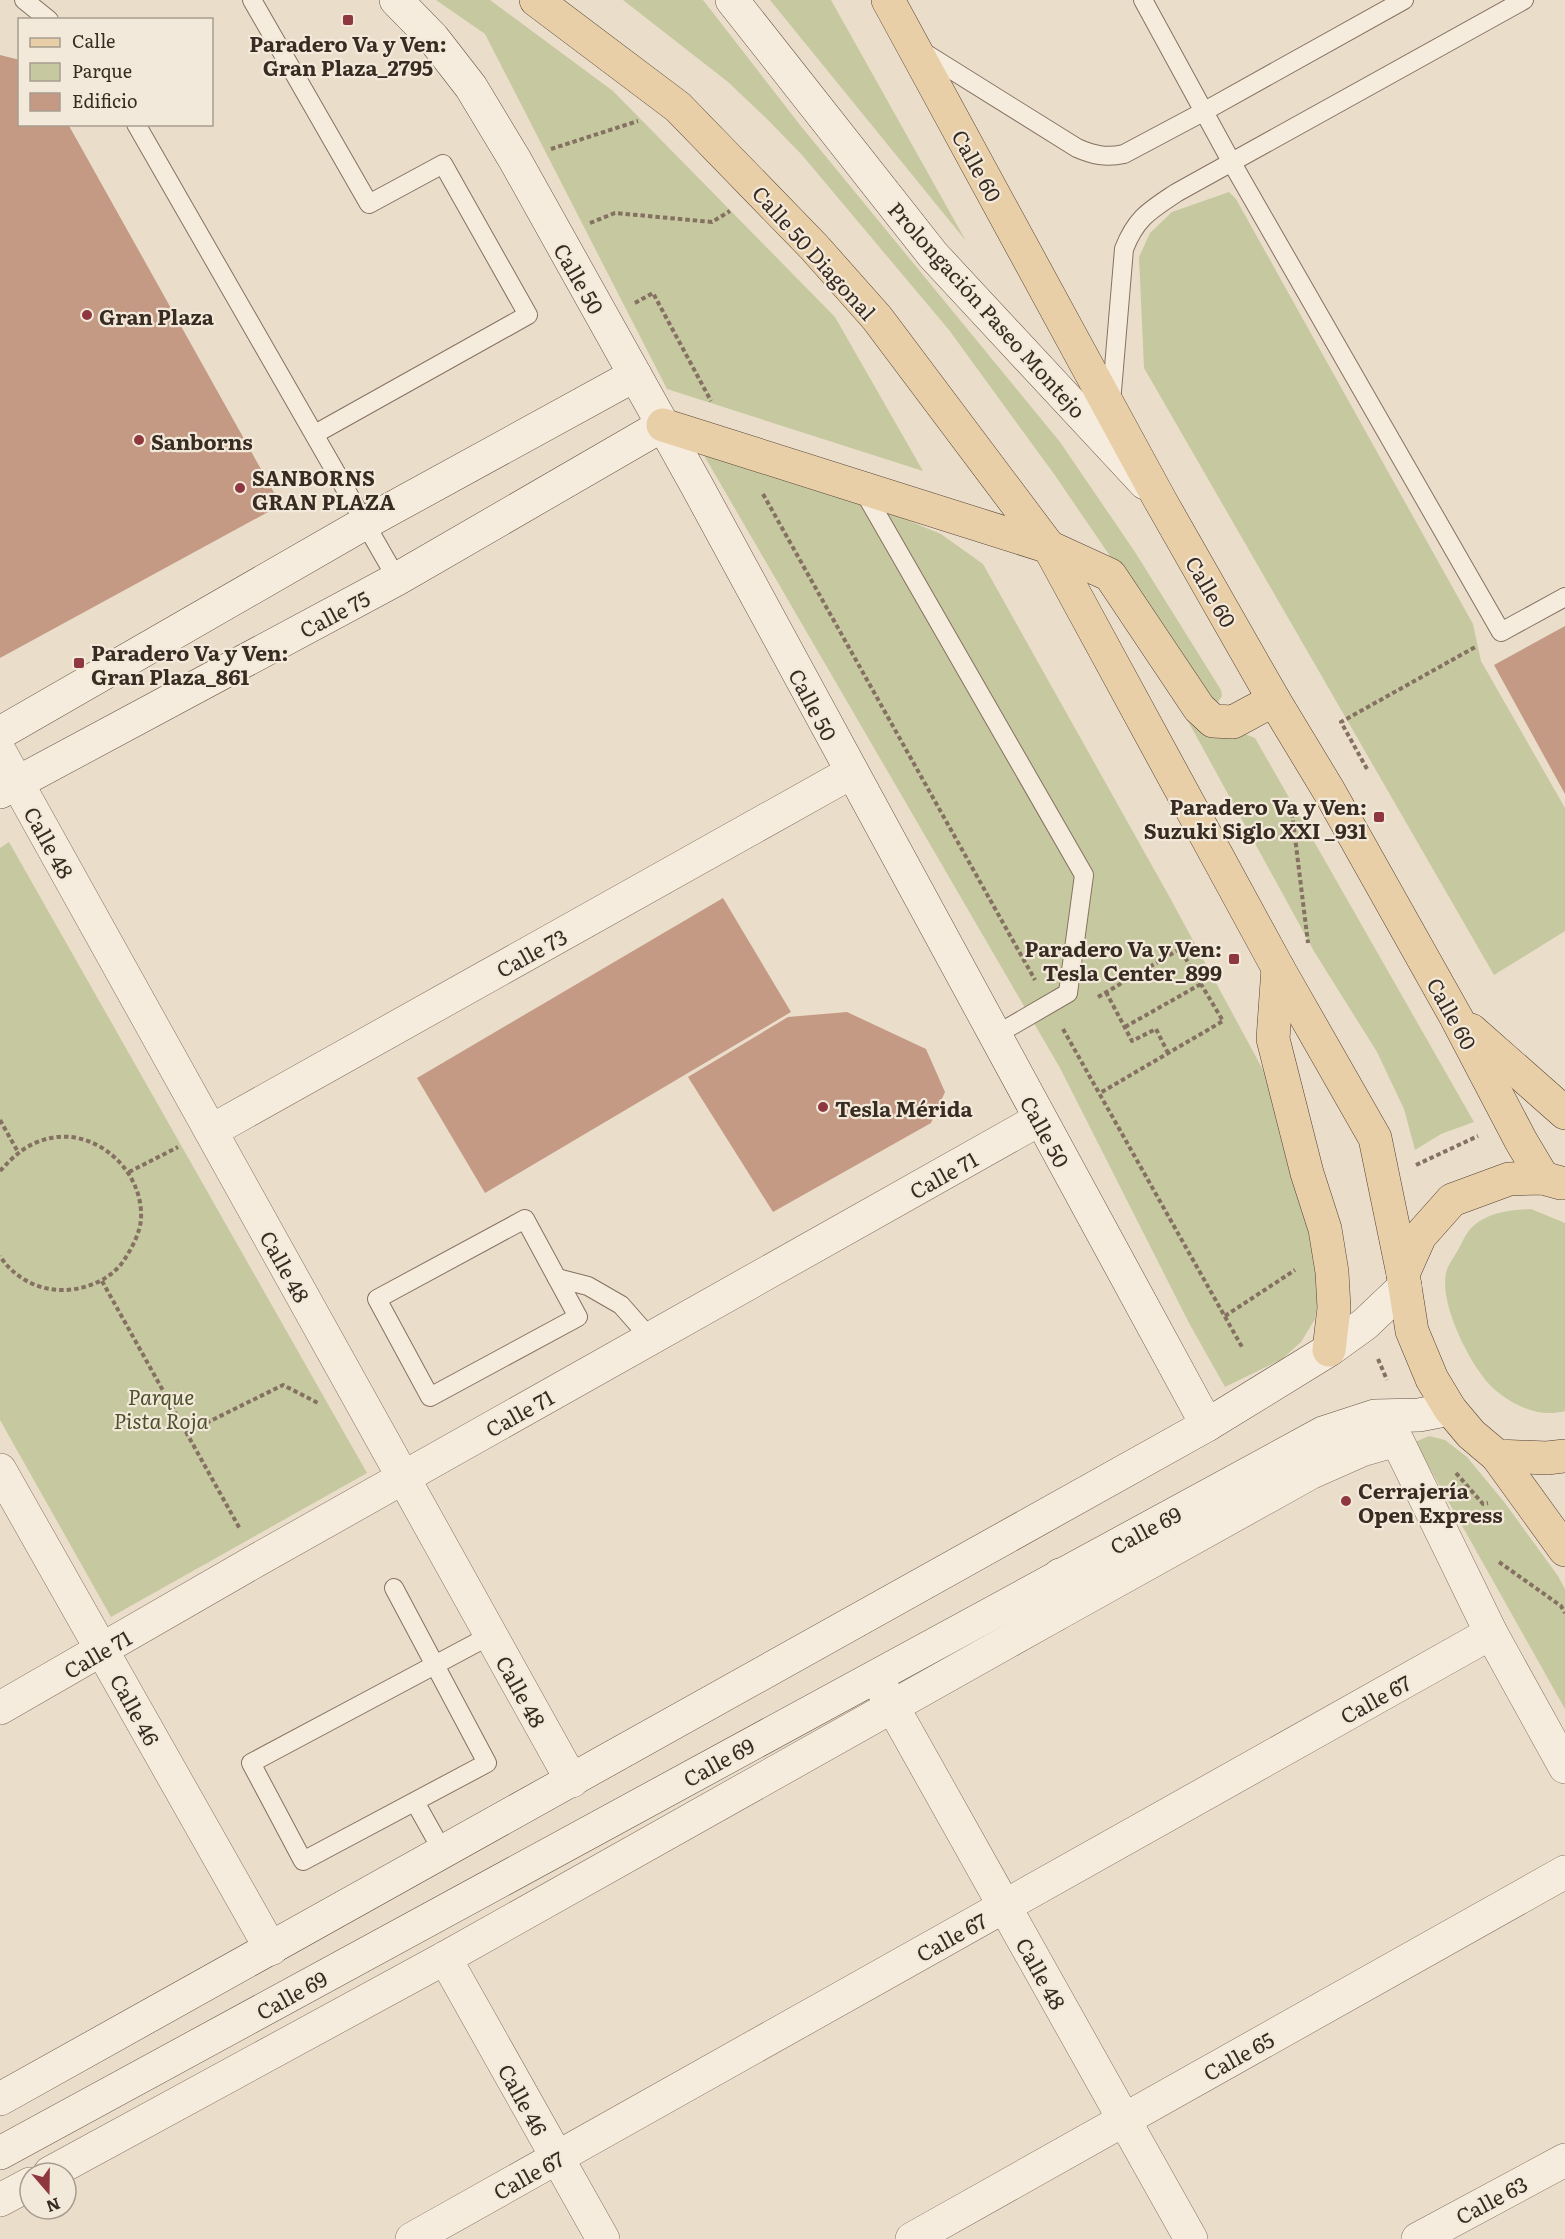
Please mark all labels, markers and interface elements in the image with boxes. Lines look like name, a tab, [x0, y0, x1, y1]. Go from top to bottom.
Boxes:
marker: Paradero Va y Ven: Gran Plaza_2795	[341, 13, 355, 27]
legend	[18, 18, 213, 126]
text: Calle	[72, 27, 115, 54]
place label: Paradero Va y Ven: Gran Plaza_2795	[249, 27, 447, 82]
text: Parque	[72, 57, 132, 84]
text: Edificio	[72, 87, 138, 114]
street label: Calle 60	[945, 123, 1011, 207]
street label: Calle 50 Diagonal	[746, 178, 884, 326]
street label: Prolongación Paseo Montejo	[882, 194, 1094, 424]
street label: Calle 50	[547, 237, 613, 319]
place label: Gran Plaza	[99, 300, 215, 331]
marker: Gran Plaza	[80, 308, 94, 322]
place label: Sanborns	[151, 425, 253, 456]
marker: Sanborns	[132, 433, 146, 447]
place label: SANBORNS GRAN PLAZA	[252, 461, 395, 516]
marker: SANBORNS GRAN PLAZA	[233, 481, 247, 495]
street label: Calle 60	[1179, 549, 1245, 633]
street label: Calle 75	[293, 582, 375, 644]
place label: Paradero Va y Ven: Gran Plaza_861	[91, 636, 288, 691]
marker: Paradero Va y Ven: Gran Plaza_861	[72, 656, 86, 670]
street label: Calle 50	[782, 662, 846, 746]
place label: Paradero Va y Ven: Suzuki Siglo XXI _931	[1144, 790, 1367, 845]
street label: Calle 48	[18, 800, 82, 884]
marker: Paradero Va y Ven: Suzuki Siglo XXI _931	[1372, 810, 1386, 824]
street label: Calle 73	[490, 920, 572, 984]
place label: Paradero Va y Ven: Tesla Center_899	[1025, 932, 1222, 987]
marker: Paradero Va y Ven: Tesla Center_899	[1227, 952, 1241, 966]
street label: Calle 60	[1420, 971, 1486, 1055]
street label: Calle 50	[1014, 1090, 1078, 1172]
place label: Tesla Mérida	[835, 1092, 974, 1123]
marker: Tesla Mérida	[816, 1100, 830, 1114]
street label: Calle 71	[903, 1142, 983, 1205]
street label: Calle 48	[254, 1224, 318, 1308]
park label: Parque Pista Roja	[114, 1380, 208, 1435]
street label: Calle 71	[479, 1380, 559, 1443]
place label: Cerrajería Open Express	[1358, 1474, 1503, 1529]
marker: Cerrajería Open Express	[1339, 1494, 1353, 1508]
street label: Calle 69	[1104, 1497, 1186, 1561]
street label: Calle 71	[57, 1621, 137, 1685]
street label: Calle 48	[490, 1649, 554, 1733]
street label: Calle 67	[1334, 1666, 1416, 1730]
street label: Calle 46	[104, 1668, 168, 1750]
street label: Calle 69	[677, 1729, 759, 1793]
street label: Calle 67	[910, 1904, 992, 1968]
street label: Calle 48	[1010, 1931, 1074, 2015]
street label: Calle 69	[250, 1962, 332, 2026]
street label: Calle 65	[1197, 2023, 1279, 2087]
street label: Calle 46	[492, 2058, 556, 2140]
street label: Calle 67	[487, 2142, 569, 2206]
north arrow	[18, 2161, 78, 2221]
street label: Calle 63	[1450, 2167, 1532, 2231]
text: N	[43, 2192, 64, 2220]

